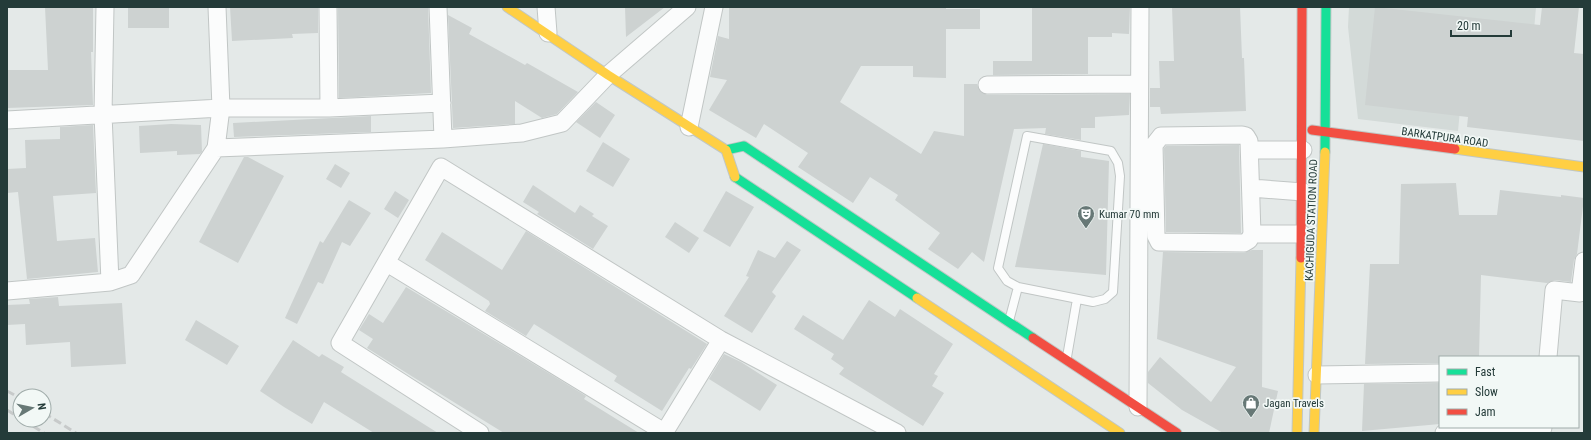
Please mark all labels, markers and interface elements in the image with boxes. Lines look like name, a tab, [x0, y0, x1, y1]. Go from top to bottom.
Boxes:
scale bar	[1451, 12, 1511, 38]
text: 20 m	[1457, 19, 1481, 33]
street label: BARKATPURA ROAD	[1401, 125, 1489, 150]
street label: KACHIGUDA STATION ROAD	[1303, 159, 1320, 281]
theatre icon: Kumar 70 mm	[1076, 204, 1096, 229]
place label: Kumar 70 mm	[1099, 208, 1160, 221]
legend	[1439, 356, 1579, 428]
text: Fast	[1475, 365, 1496, 379]
text: Slow	[1475, 385, 1498, 399]
north arrow	[12, 388, 52, 428]
shop icon: Jagan Travels	[1241, 393, 1261, 418]
place label: Jagan Travels	[1264, 397, 1324, 410]
text: N	[34, 402, 48, 411]
text: Jam	[1475, 405, 1496, 419]

